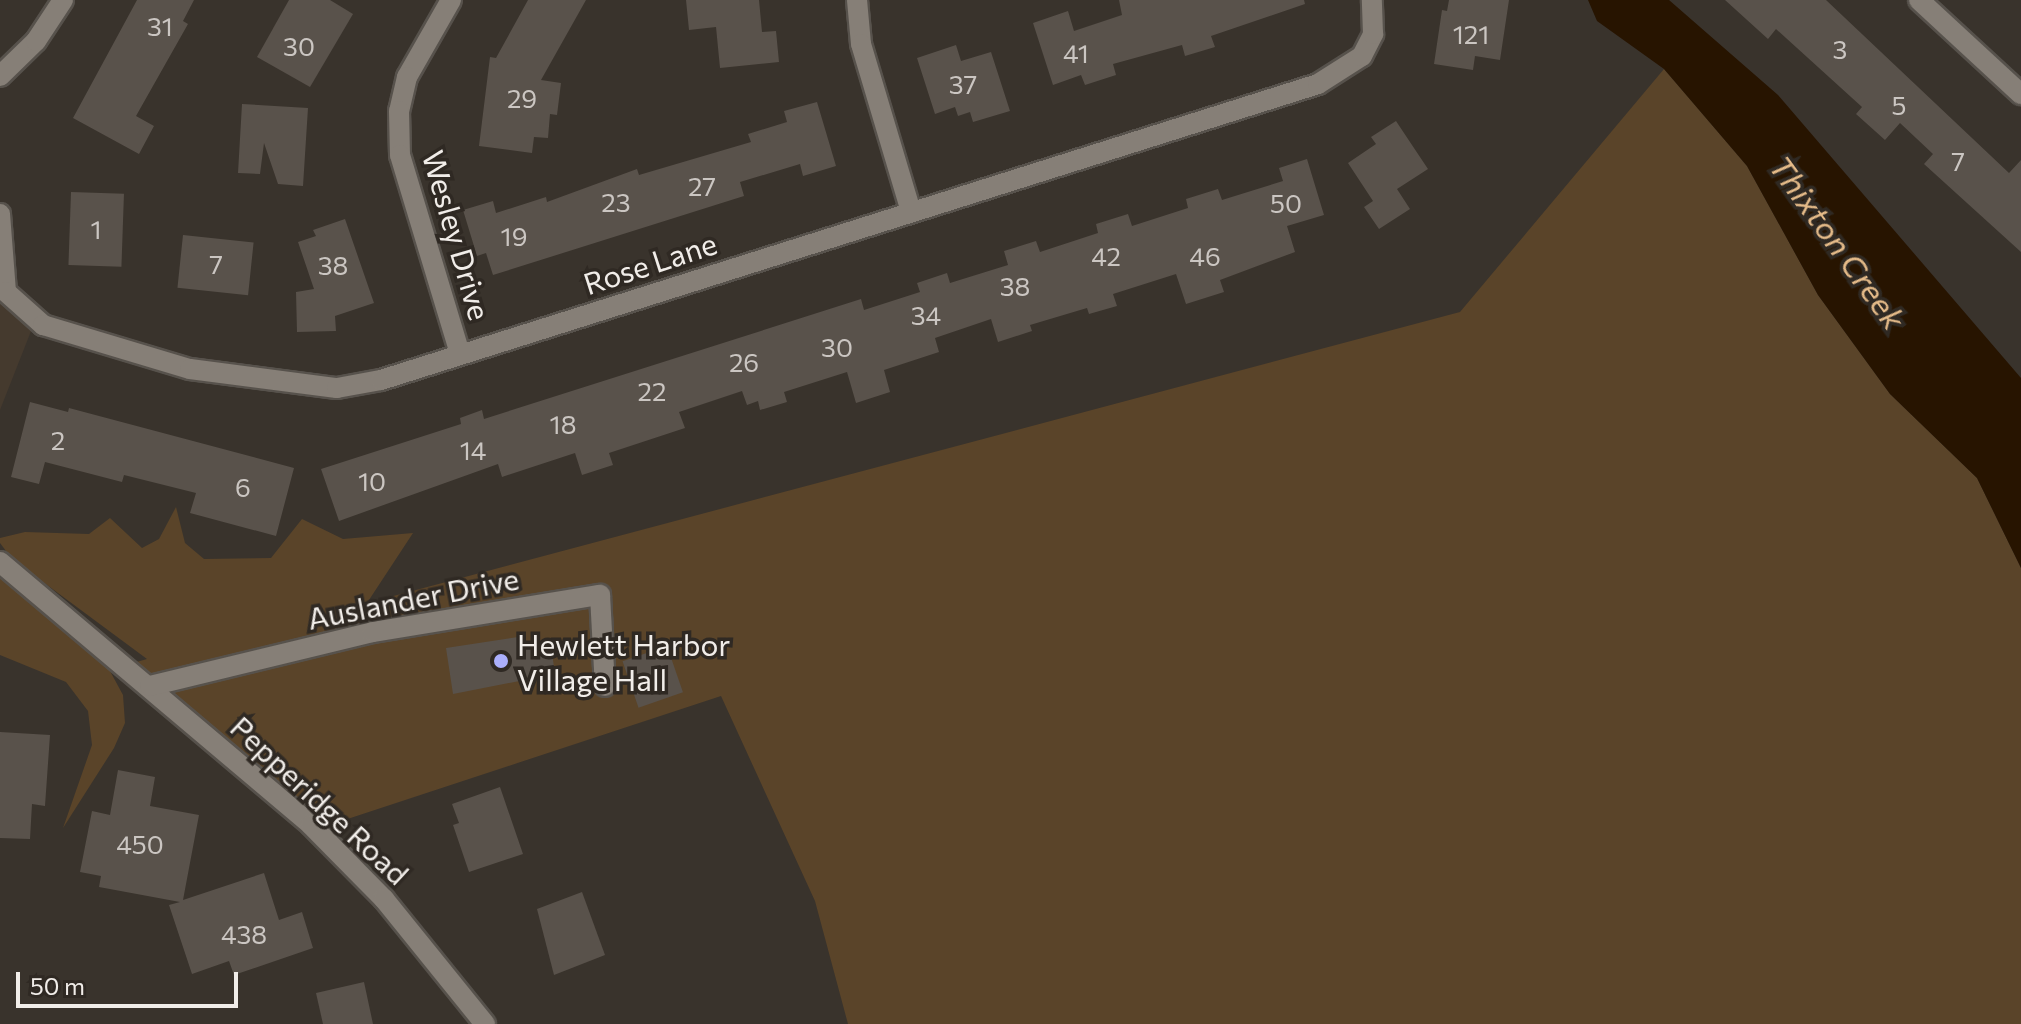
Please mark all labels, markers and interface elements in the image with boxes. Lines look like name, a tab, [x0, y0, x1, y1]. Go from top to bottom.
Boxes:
house number: 31	[147, 10, 173, 42]
house number: 121	[1453, 18, 1489, 50]
house number: 30	[283, 30, 315, 62]
house number: 3	[1833, 33, 1847, 65]
house number: 41	[1063, 37, 1089, 69]
house number: 37	[949, 68, 977, 100]
house number: 29	[507, 82, 537, 114]
house number: 5	[1892, 89, 1906, 121]
house number: 7	[1951, 145, 1965, 177]
street label: Wesley Drive	[416, 146, 498, 324]
water label: Thixton Creek	[1762, 147, 1914, 337]
house number: 27	[688, 170, 716, 202]
house number: 23	[601, 186, 631, 218]
house number: 50	[1270, 187, 1302, 219]
house number: 1	[90, 213, 102, 245]
house number: 19	[501, 220, 527, 252]
street label: Rose Lane	[579, 225, 721, 301]
house number: 42	[1091, 240, 1121, 272]
house number: 46	[1189, 240, 1221, 272]
house number: 7	[209, 248, 223, 280]
house number: 38	[318, 249, 348, 281]
house number: 38	[1000, 270, 1030, 302]
house number: 34	[911, 299, 941, 331]
house number: 30	[821, 331, 853, 363]
house number: 26	[729, 346, 759, 378]
house number: 22	[638, 375, 666, 407]
house number: 18	[550, 408, 576, 440]
house number: 2	[51, 424, 65, 456]
house number: 14	[460, 434, 486, 466]
house number: 10	[358, 465, 386, 497]
house number: 6	[235, 471, 251, 503]
street label: Auslander Drive	[304, 560, 522, 636]
place label: Hewlett Harbor Village Hall	[517, 626, 730, 696]
marker: Hewlett Harbor Village Hall	[492, 652, 510, 670]
street label: Pepperidge Road	[224, 708, 416, 892]
house number: 450	[116, 828, 164, 860]
house number: 438	[221, 918, 267, 950]
scale bar	[20, 956, 242, 1006]
text: 50 m	[30, 971, 85, 1000]

